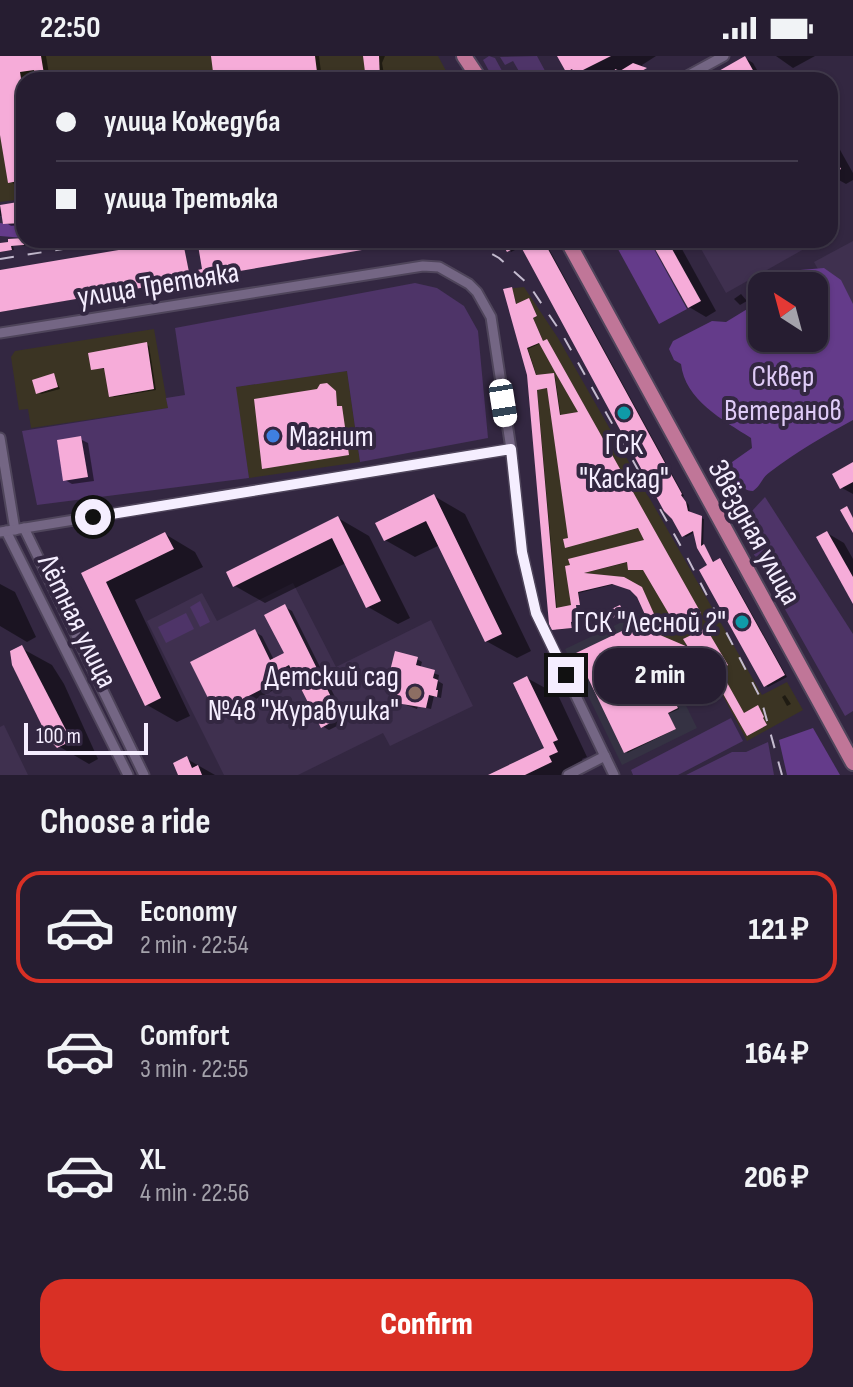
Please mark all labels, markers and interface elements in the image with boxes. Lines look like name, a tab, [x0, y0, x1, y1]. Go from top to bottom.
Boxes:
text: 22:50	[40, 10, 100, 46]
text: улица Кожедуба	[104, 104, 281, 140]
text: улица Третьяка	[104, 181, 278, 217]
street label: улица Третьяка	[75, 254, 242, 316]
north arrow	[748, 272, 828, 352]
map controls	[748, 272, 828, 352]
park label: Сквер Ветеранов	[724, 359, 842, 429]
car	[487, 377, 519, 429]
marker: ГСК "Каскад"	[615, 404, 633, 422]
place label: Магнит	[289, 419, 374, 455]
marker: Магнит	[264, 427, 282, 445]
place label: ГСК "Каскад"	[579, 427, 669, 497]
street label: Звёздная улица	[700, 454, 809, 611]
route start	[75, 499, 111, 535]
street label: Лётная улица	[29, 548, 125, 694]
place label: ГСК "Лесной 2"	[574, 605, 726, 641]
marker: ГСК "Лесной 2"	[733, 613, 751, 631]
callout: 2 min	[594, 647, 726, 703]
route end	[548, 657, 584, 693]
place label: Детский сад №48 "Журавушка"	[208, 659, 399, 729]
text: 2 min	[635, 660, 685, 691]
marker: Детский сад №48 "Журавушка"	[406, 684, 424, 702]
scale bar	[24, 719, 148, 755]
text: 100 m	[36, 723, 81, 750]
text: Choose a ride	[40, 801, 211, 844]
icon: car	[44, 891, 116, 963]
text: Economy	[140, 894, 237, 930]
text: 121 ₽	[748, 912, 809, 948]
text: 2 min · 22:54	[140, 930, 249, 961]
icon: car	[44, 1015, 116, 1087]
text: Comfort	[140, 1018, 230, 1054]
text: 164 ₽	[745, 1036, 809, 1072]
text: 3 min · 22:55	[140, 1054, 248, 1085]
icon: car	[44, 1139, 116, 1211]
text: XL	[140, 1142, 166, 1178]
text: 206 ₽	[744, 1160, 809, 1196]
text: 4 min · 22:56	[140, 1178, 249, 1209]
button: Confirm	[40, 1279, 813, 1371]

